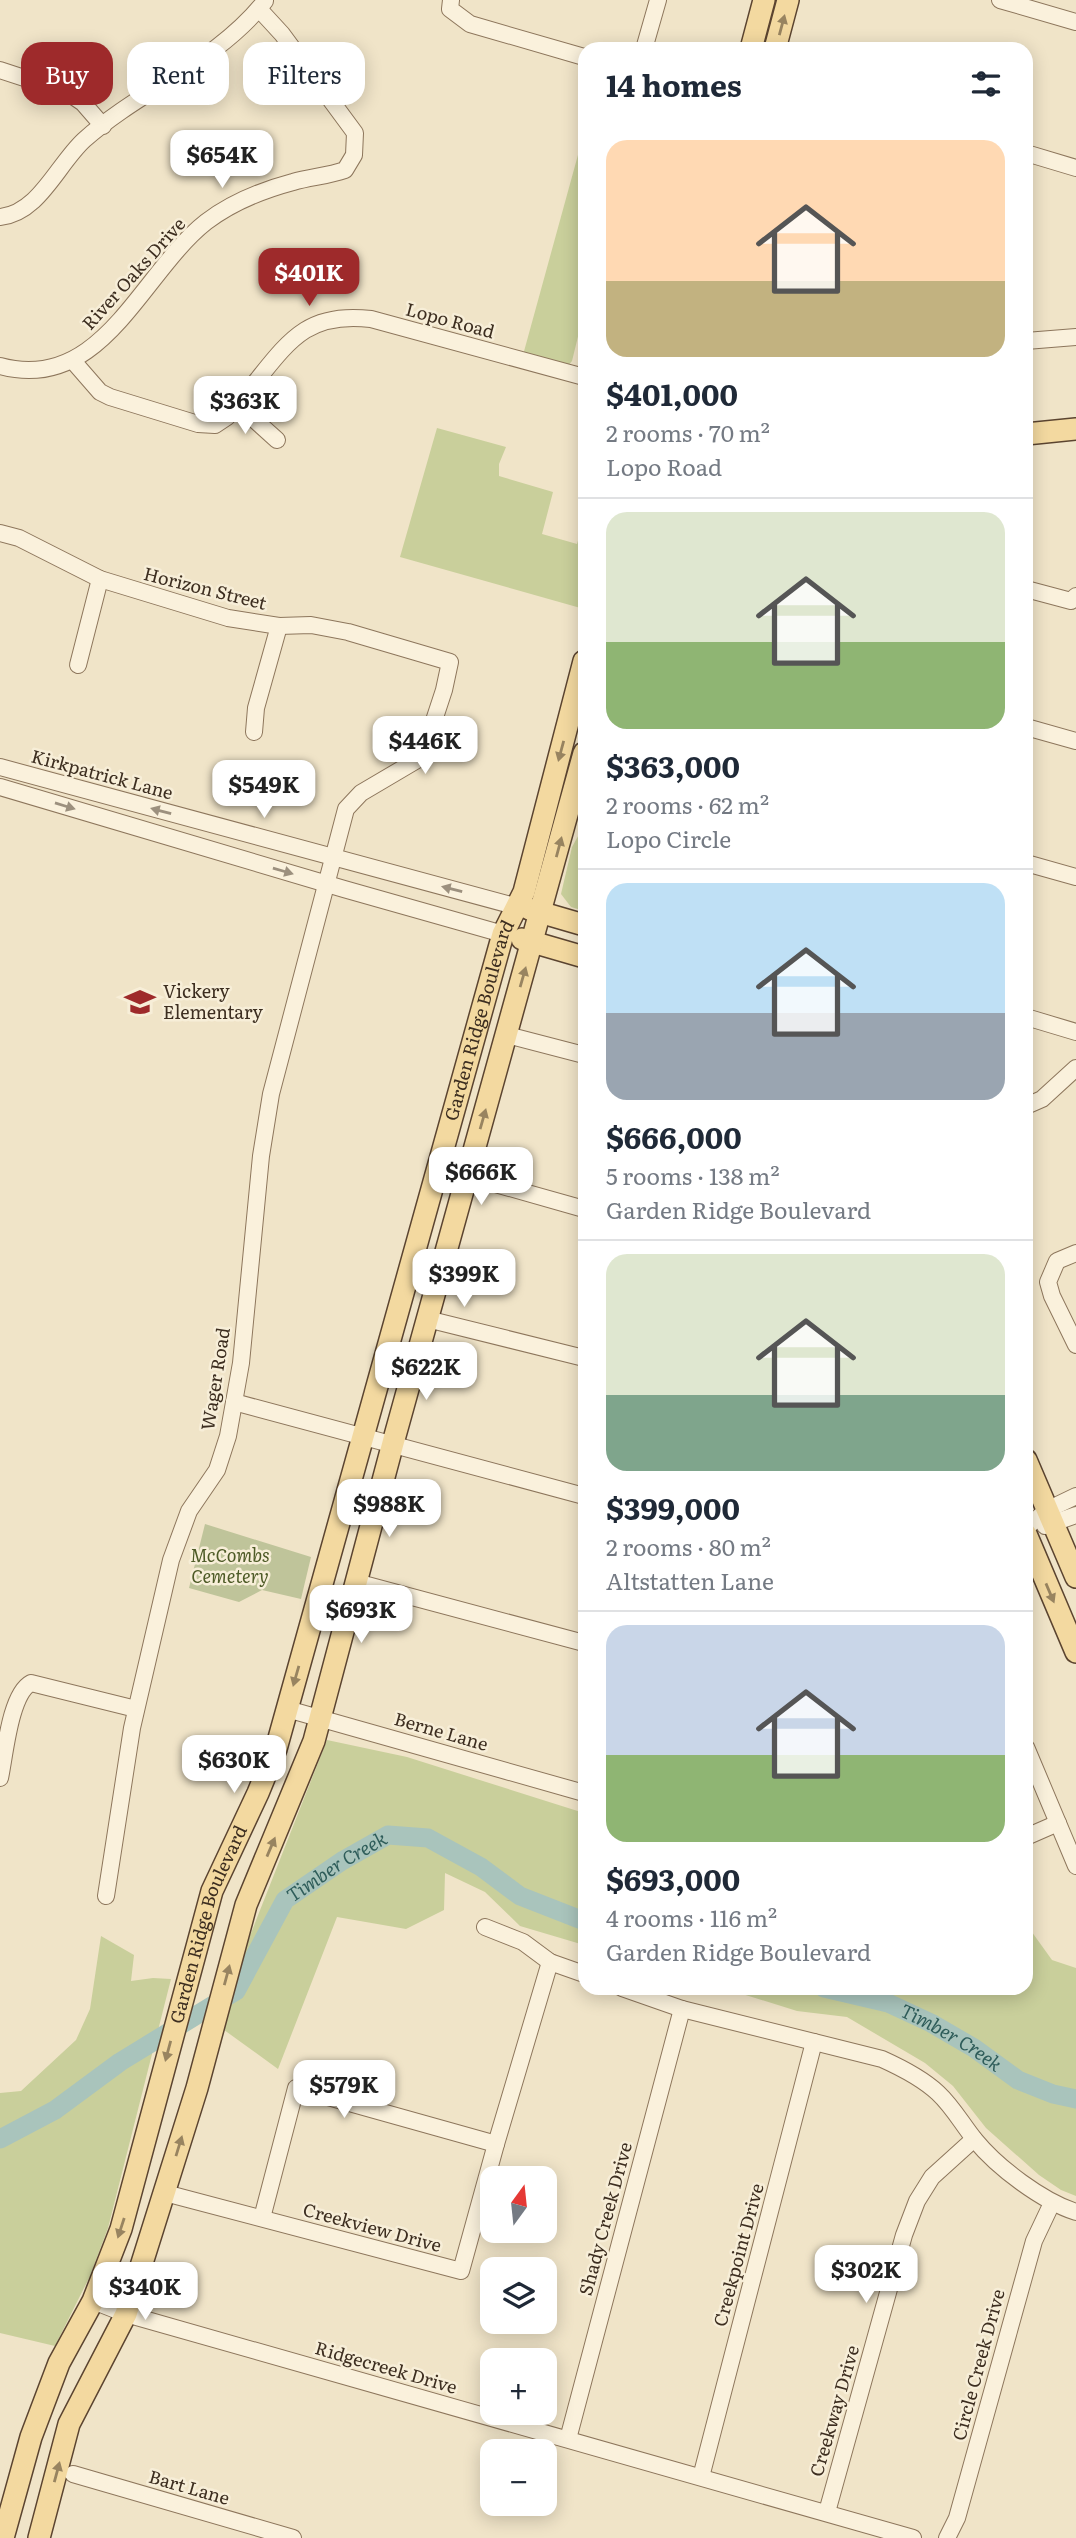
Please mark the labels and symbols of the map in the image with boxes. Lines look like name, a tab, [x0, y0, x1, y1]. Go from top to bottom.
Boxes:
one-way arrow	[777, 13, 788, 35]
pin: $654K	[173, 130, 271, 190]
street label: River Oaks Drive	[75, 211, 191, 335]
pin: $401K	[260, 248, 358, 308]
street label: Lopo Road	[403, 295, 498, 344]
pin: $363K	[196, 376, 294, 436]
street label: Horizon Street	[141, 559, 270, 616]
pin: $446K	[376, 716, 474, 776]
one-way arrow	[555, 740, 566, 762]
street label: Kirkpatrick Lane	[28, 742, 176, 805]
pin: $549K	[215, 760, 313, 820]
one-way arrow	[55, 802, 76, 812]
one-way arrow	[150, 805, 172, 816]
one-way arrow	[554, 836, 565, 858]
one-way arrow	[273, 867, 294, 877]
one-way arrow	[441, 883, 463, 894]
street label: Garden Ridge Boulevard	[437, 915, 520, 1124]
one-way arrow	[518, 966, 529, 988]
place label: Vickery Elementary	[163, 977, 263, 1025]
school or university icon: Vickery Elementary	[123, 985, 157, 1019]
one-way arrow	[479, 1108, 489, 1129]
pin: $666K	[432, 1148, 530, 1207]
pin: $399K	[415, 1250, 513, 1309]
street label: Wager Road	[193, 1325, 236, 1432]
pin: $622K	[377, 1342, 475, 1402]
pin: $988K	[340, 1480, 438, 1539]
park label: McCombs Cemetery	[190, 1541, 270, 1589]
one-way arrow	[1045, 1583, 1056, 1604]
pin: $693K	[312, 1586, 410, 1645]
one-way arrow	[291, 1666, 301, 1687]
street label: Berne Lane	[391, 1704, 491, 1757]
pin: $630K	[185, 1736, 283, 1795]
street label: Garden Ridge Boulevard	[162, 1820, 253, 2026]
water label: Timber Creek	[280, 1823, 392, 1908]
one-way arrow	[265, 1836, 276, 1857]
one-way arrow	[223, 1964, 233, 1985]
water label: Timber Creek	[896, 1996, 1009, 2078]
one-way arrow	[162, 2041, 173, 2063]
pin: $579K	[295, 2060, 393, 2120]
one-way arrow	[175, 2135, 185, 2156]
street label: Shady Creek Drive	[571, 2139, 638, 2298]
north arrow	[480, 2166, 556, 2244]
street label: Creekpoint Drive	[705, 2180, 770, 2329]
street label: Creekview Drive	[300, 2195, 445, 2258]
one-way arrow	[115, 2217, 126, 2238]
pin: $302K	[817, 2246, 915, 2305]
pin: $340K	[96, 2262, 194, 2322]
street label: Circle Creek Drive	[944, 2286, 1011, 2443]
street label: Ridgecreek Drive	[312, 2333, 461, 2400]
street label: Creekway Drive	[802, 2342, 865, 2479]
one-way arrow	[52, 2461, 62, 2482]
street label: Bart Lane	[146, 2462, 233, 2511]

